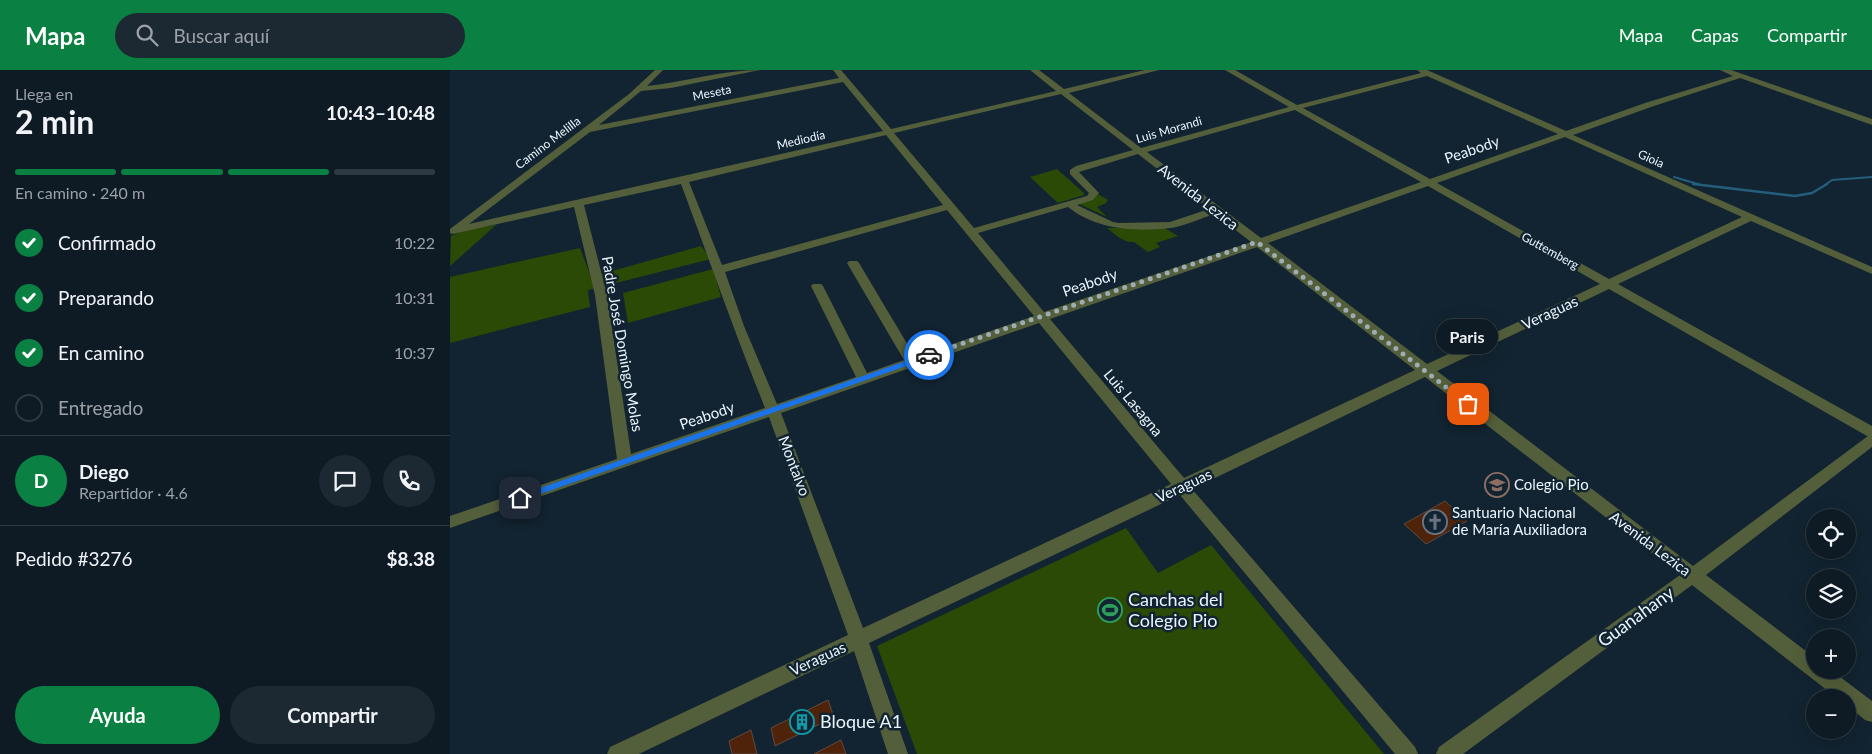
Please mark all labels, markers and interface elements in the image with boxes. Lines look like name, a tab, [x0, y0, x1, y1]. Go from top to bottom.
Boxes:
search box	[115, 13, 465, 58]
text: Mapa	[25, 21, 85, 50]
icon: search	[133, 21, 161, 49]
text: Buscar aquí	[173, 24, 269, 47]
text: Mapa	[1619, 24, 1663, 46]
text: Capas	[1691, 24, 1739, 46]
text: Compartir	[1767, 24, 1847, 46]
street label: Meseta	[691, 81, 733, 104]
text: Llega en	[15, 84, 73, 103]
text: 10:43–10:48	[326, 101, 435, 124]
text: 2 min	[15, 102, 94, 141]
street label: Camino Melilla	[512, 113, 583, 172]
street label: Luis Morandi	[1134, 113, 1204, 146]
street label: Mediodía	[775, 127, 827, 152]
street label: Peabody	[1442, 131, 1502, 167]
street label: Gioia	[1636, 146, 1667, 171]
street label: Avenida Lezica	[1155, 159, 1242, 233]
text: En camino · 240 m	[15, 183, 145, 202]
icon: check	[15, 229, 43, 257]
street label: Guttemberg	[1519, 229, 1582, 272]
text: Confirmado	[58, 231, 156, 254]
text: 10:22	[394, 233, 435, 252]
street label: Padre José Domingo Molas	[599, 255, 647, 433]
street label: Peabody	[1060, 264, 1120, 300]
icon: check	[15, 284, 43, 312]
text: Preparando	[58, 286, 154, 309]
text: 10:31	[394, 288, 435, 307]
street label: Veraguas	[1519, 291, 1581, 333]
callout: Paris	[1437, 319, 1499, 354]
text: Paris	[1450, 327, 1484, 346]
courier	[904, 330, 954, 380]
icon: check	[15, 339, 43, 367]
text: En camino	[58, 341, 144, 364]
icon: car	[915, 341, 943, 369]
text: 10:37	[394, 343, 435, 362]
street label: Luis Lasagna	[1100, 365, 1167, 440]
pin	[1447, 383, 1489, 425]
icon: bag	[1454, 390, 1482, 418]
text: Entregado	[58, 396, 143, 419]
street label: Peabody	[677, 397, 737, 433]
street label: Montalvo	[775, 433, 815, 498]
button: chat	[319, 455, 371, 507]
button: phone	[383, 455, 435, 507]
text: Diego	[79, 460, 129, 483]
street label: Veraguas	[1153, 464, 1215, 506]
text: D	[34, 469, 48, 492]
school or university icon: Colegio Pio	[1484, 472, 1510, 498]
place label: Colegio Pio	[1514, 475, 1589, 493]
pin	[499, 477, 541, 519]
text: Repartidor · 4.6	[79, 483, 188, 502]
icon: home	[506, 484, 534, 512]
place label: Santuario Nacional de María Auxiliadora	[1452, 503, 1587, 538]
street label: Avenida Lezica	[1607, 507, 1695, 580]
church icon: Santuario Nacional de María Auxiliadora	[1422, 509, 1448, 535]
map controls	[1806, 509, 1856, 739]
button: locate	[1806, 509, 1856, 559]
text: Pedido #3276	[15, 547, 133, 570]
text: $8.38	[386, 547, 435, 570]
button: layers	[1806, 569, 1856, 619]
street label: Guanahany	[1593, 581, 1678, 651]
place label: Canchas del Colegio Pio	[1128, 588, 1223, 631]
sports icon: Canchas del Colegio Pio	[1097, 597, 1123, 623]
button: +	[1806, 629, 1856, 679]
street label: Veraguas	[787, 637, 849, 679]
button: Ayuda	[15, 686, 220, 744]
button: Compartir	[230, 686, 435, 744]
button: −	[1806, 689, 1856, 739]
building icon: Bloque A1	[789, 709, 815, 735]
place label: Bloque A1	[820, 710, 902, 732]

